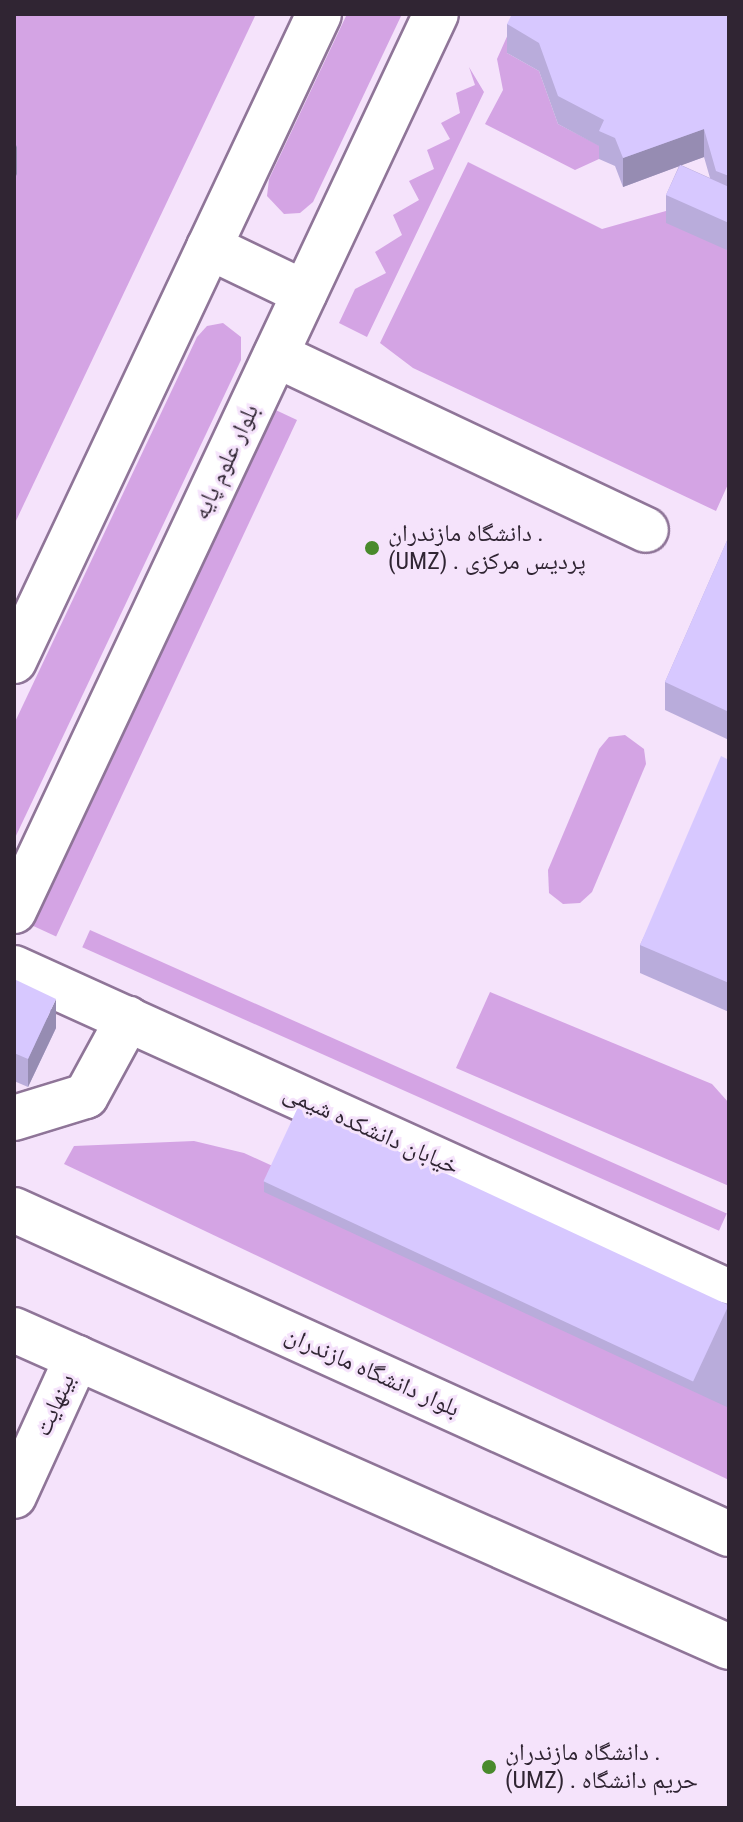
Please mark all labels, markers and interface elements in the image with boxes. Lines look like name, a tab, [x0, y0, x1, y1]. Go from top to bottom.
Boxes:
street label: بلوار علوم پایه	[187, 400, 265, 524]
place label: دانشگاه مازندران . (UMZ) . پردیس مرکزی	[388, 520, 586, 576]
marker: دانشگاه مازندران . (UMZ) . پردیس مرکزی	[363, 539, 381, 557]
street label: خیابان دانشکده شیمی	[279, 1078, 463, 1182]
street label: بلوار دانشگاه مازندران	[280, 1321, 464, 1423]
street label: بینهایت	[29, 1369, 81, 1441]
place label: دانشگاه مازندران . (UMZ) . حریم دانشگاه	[505, 1739, 698, 1795]
marker: دانشگاه مازندران . (UMZ) . حریم دانشگاه	[480, 1758, 498, 1776]

